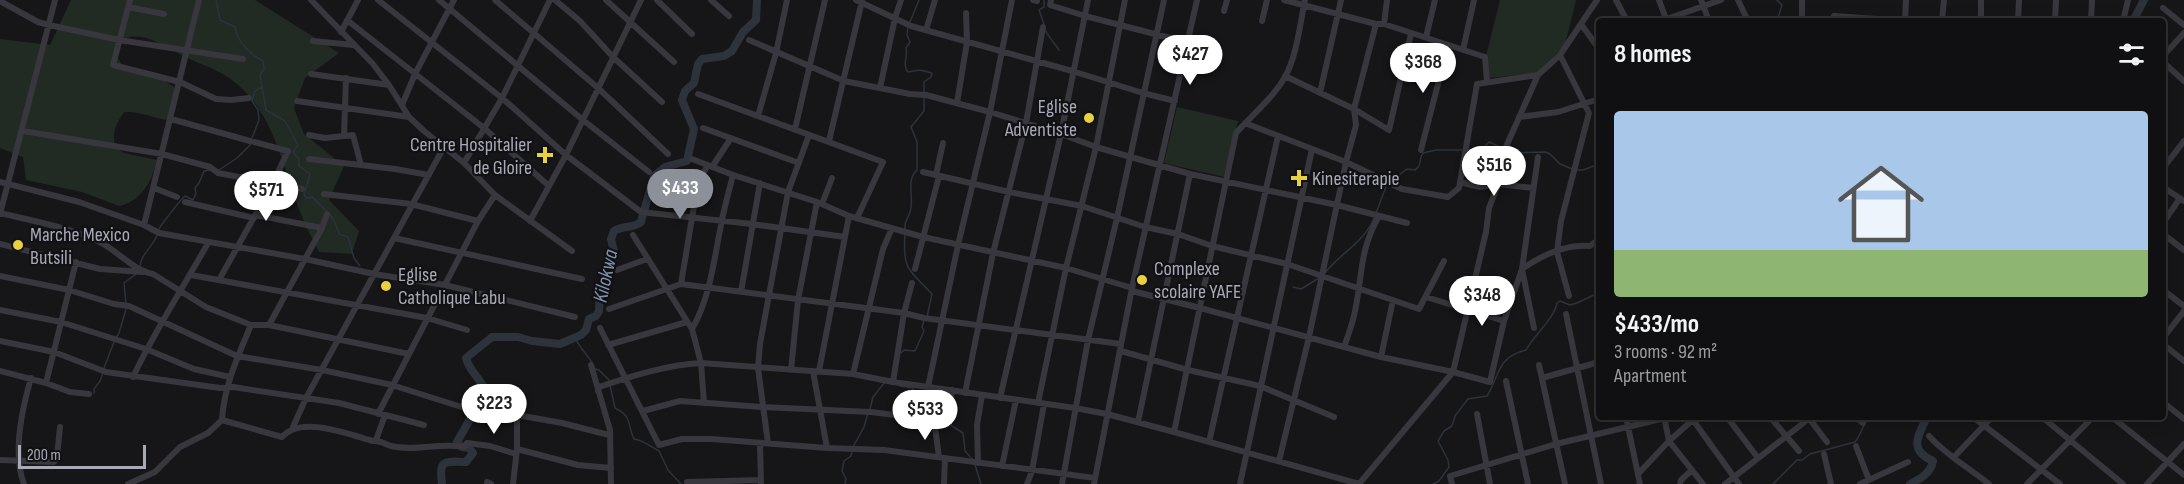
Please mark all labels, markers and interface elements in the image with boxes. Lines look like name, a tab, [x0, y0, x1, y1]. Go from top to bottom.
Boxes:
pin: $427	[1154, 35, 1226, 86]
icon: filters	[2115, 38, 2148, 71]
text: 8 homes	[1614, 39, 1692, 70]
text: $427	[1171, 42, 1209, 66]
pin: $368	[1387, 43, 1459, 94]
text: $368	[1404, 50, 1442, 74]
place label: Eglise Adventiste	[1004, 95, 1077, 142]
marker: Eglise Adventiste	[1082, 111, 1096, 125]
place label: Centre Hospitalier de Gloire	[410, 133, 532, 180]
marker: Centre Hospitalier de Gloire	[536, 146, 554, 164]
pin: $516	[1458, 146, 1530, 197]
icon: home	[1827, 150, 1935, 258]
text: $516	[1476, 153, 1512, 177]
place label: Kinesiterapie	[1312, 167, 1399, 191]
pin: $433	[644, 169, 716, 220]
marker: Kinesiterapie	[1290, 169, 1308, 187]
pin: $571	[230, 171, 302, 222]
text: $433	[661, 176, 699, 200]
text: $571	[248, 178, 284, 202]
place label: Marche Mexico Butsili	[30, 223, 130, 270]
marker: Marche Mexico Butsili	[11, 238, 25, 252]
water label: Kilokwa	[588, 247, 623, 305]
place label: Complexe scolaire YAFE	[1154, 257, 1241, 304]
place label: Eglise Catholique Labu	[398, 263, 506, 310]
marker: Complexe scolaire YAFE	[1135, 273, 1149, 287]
pin: $348	[1446, 276, 1518, 327]
marker: Eglise Catholique Labu	[379, 279, 393, 293]
text: $348	[1463, 283, 1501, 307]
text: $433/mo	[1614, 309, 1699, 340]
text: 3 rooms · 92 m²	[1614, 340, 1717, 364]
text: Apartment	[1614, 364, 1687, 388]
pin: $223	[458, 384, 530, 435]
pin: $533	[889, 390, 961, 441]
text: $223	[476, 391, 512, 415]
text: $533	[907, 397, 943, 421]
scale bar	[18, 442, 146, 470]
text: 200 m	[27, 446, 61, 465]

